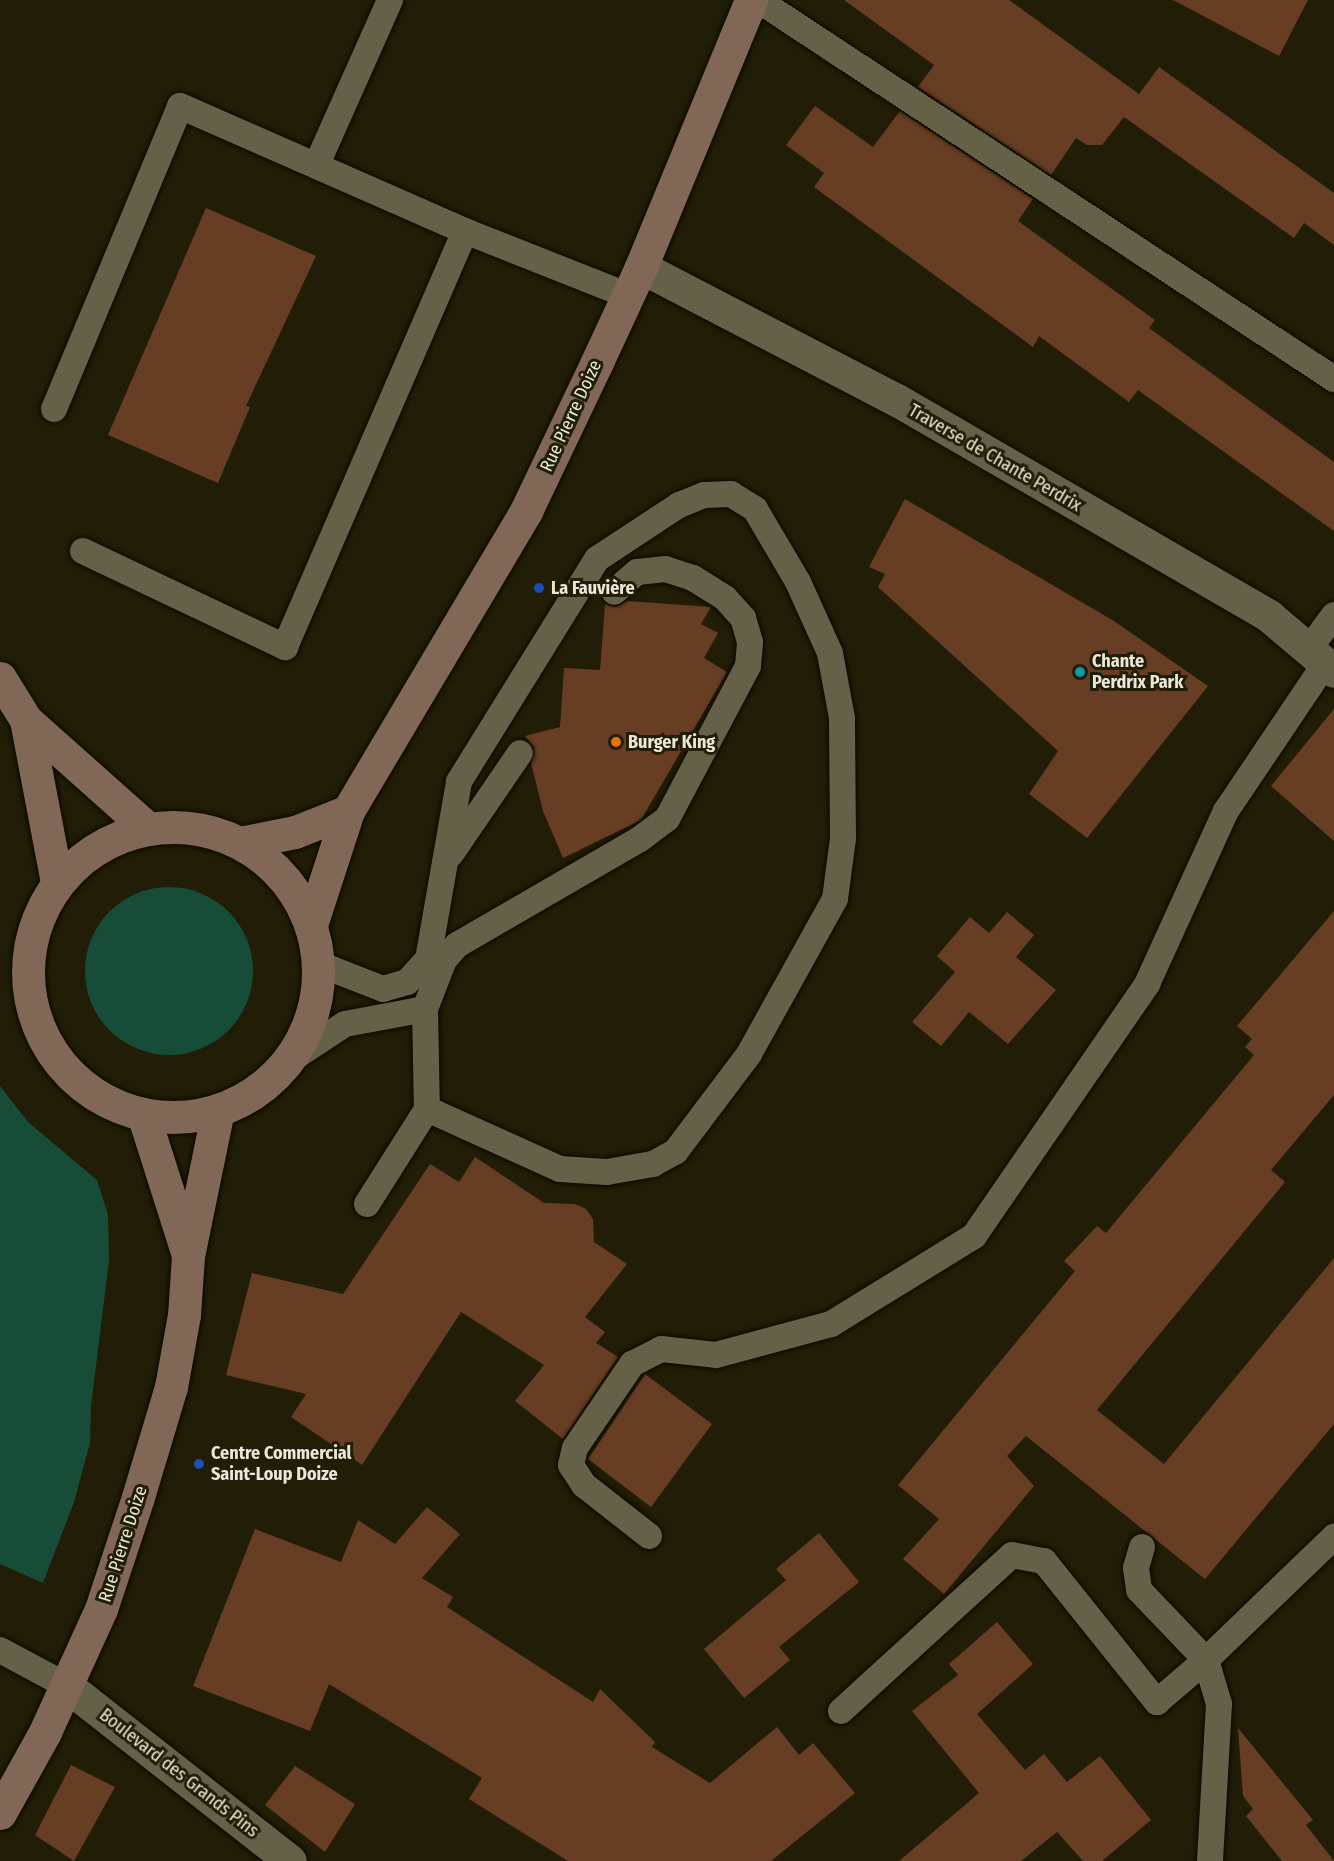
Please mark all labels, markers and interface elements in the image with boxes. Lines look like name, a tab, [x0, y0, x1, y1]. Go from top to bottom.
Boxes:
street label: Rue Pierre Doize	[536, 357, 606, 475]
street label: Traverse de Chante Perdrix	[905, 400, 1085, 516]
place label: La Fauvière	[551, 577, 635, 599]
marker: La Fauvière	[532, 581, 546, 595]
place label: Chante Perdrix Park	[1092, 651, 1183, 694]
marker: Chante Perdrix Park	[1073, 665, 1087, 679]
place label: Burger King	[628, 731, 715, 753]
marker: Burger King	[609, 735, 623, 749]
place label: Centre Commercial Saint-Loup Doize	[211, 1443, 351, 1486]
marker: Centre Commercial Saint-Loup Doize	[192, 1457, 206, 1471]
street label: Rue Pierre Doize	[94, 1483, 152, 1605]
street label: Boulevard des Grands Pins	[95, 1704, 263, 1842]

